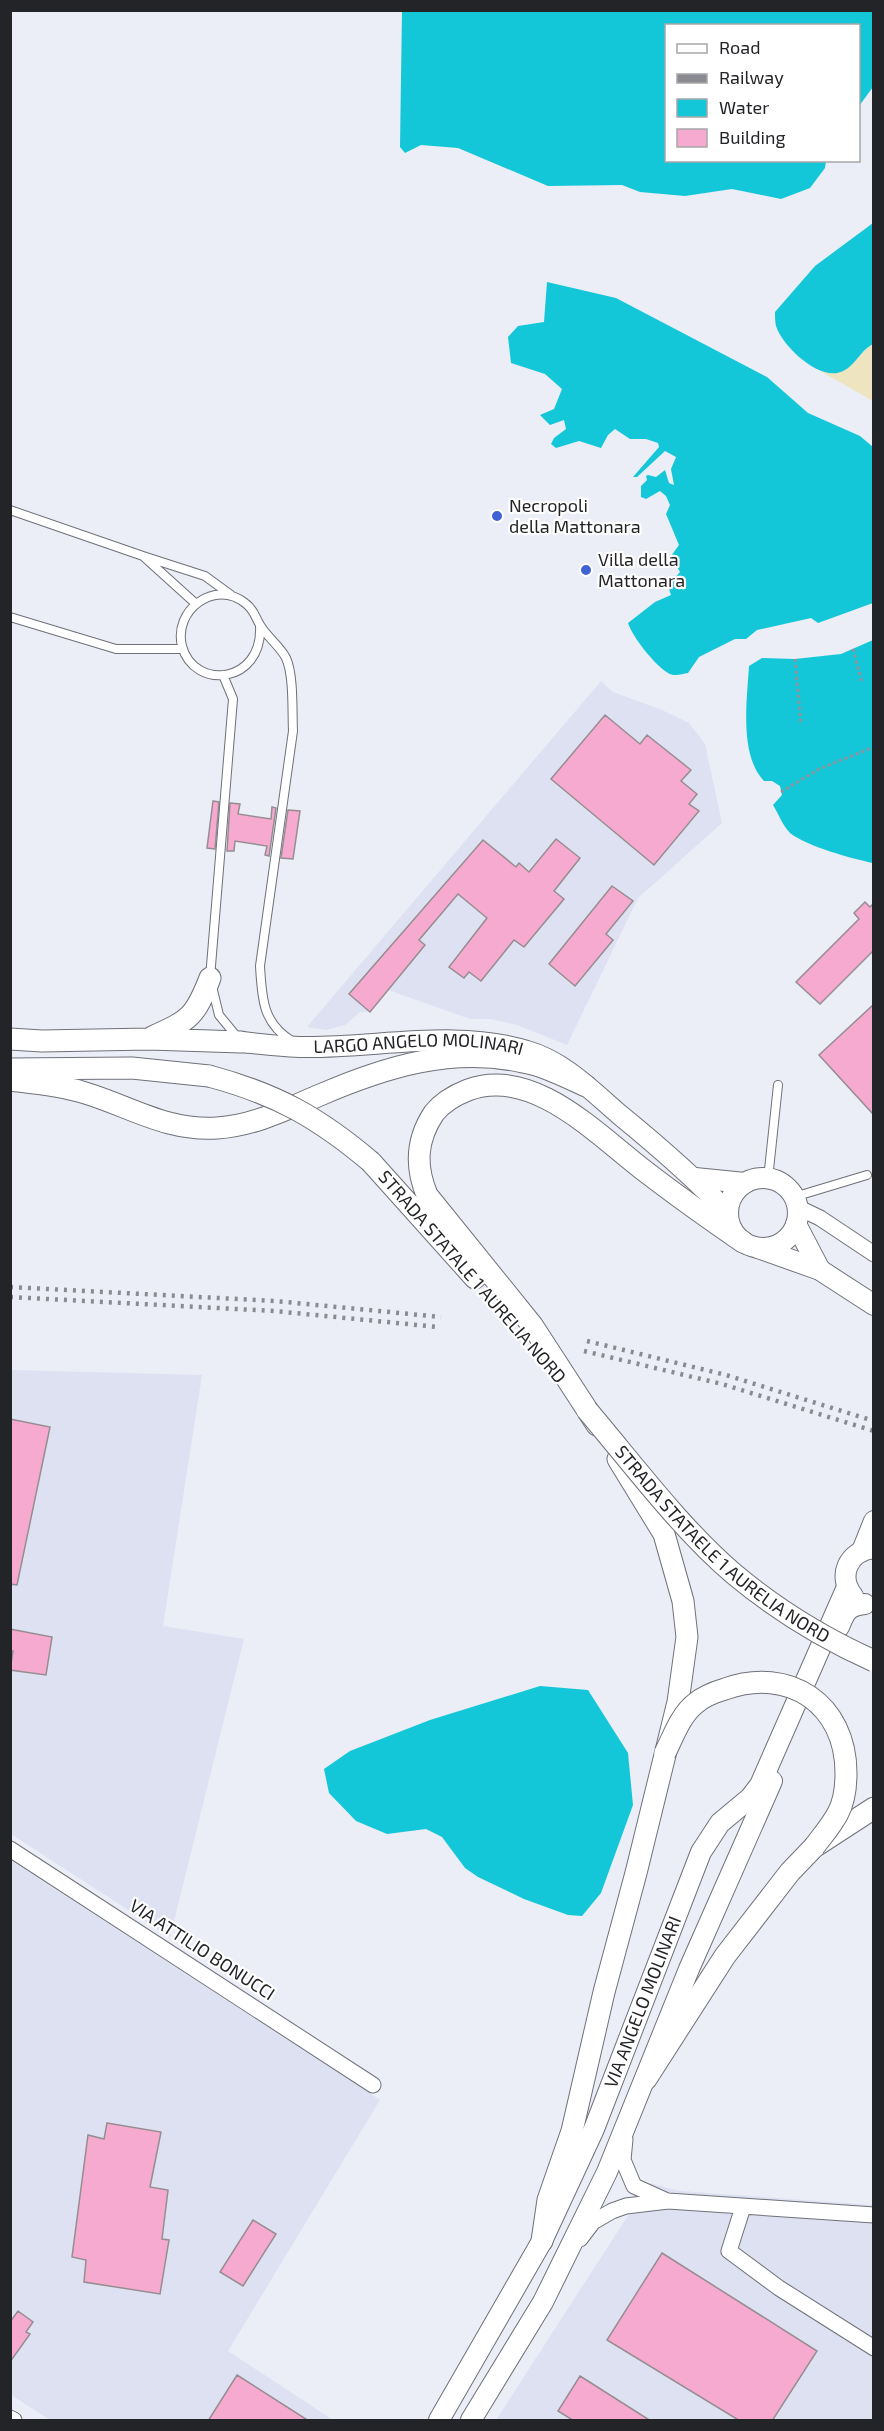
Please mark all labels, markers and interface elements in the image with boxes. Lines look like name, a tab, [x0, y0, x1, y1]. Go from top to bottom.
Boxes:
legend	[665, 24, 860, 162]
text: Road	[719, 36, 760, 58]
text: Railway	[719, 66, 784, 88]
text: Water	[719, 96, 769, 118]
text: Building	[719, 126, 786, 148]
place label: Necropoli della Mattonara	[509, 494, 641, 537]
marker: Necropoli della Mattonara	[490, 509, 504, 523]
place label: Villa della Mattonara	[598, 548, 685, 591]
marker: Villa della Mattonara	[579, 563, 593, 577]
street label: LARGO ANGELO MOLINARI	[313, 1028, 526, 1059]
street label: STRADA STATALE 1 AURELIA NORD	[374, 1165, 571, 1387]
street label: STRADA STATAELE 1 AURELIA NORD	[611, 1440, 834, 1647]
street label: VIA ATTILIO BONUCCI	[126, 1894, 279, 2004]
street label: VIA ANGELO MOLINARI	[599, 1913, 685, 2091]

